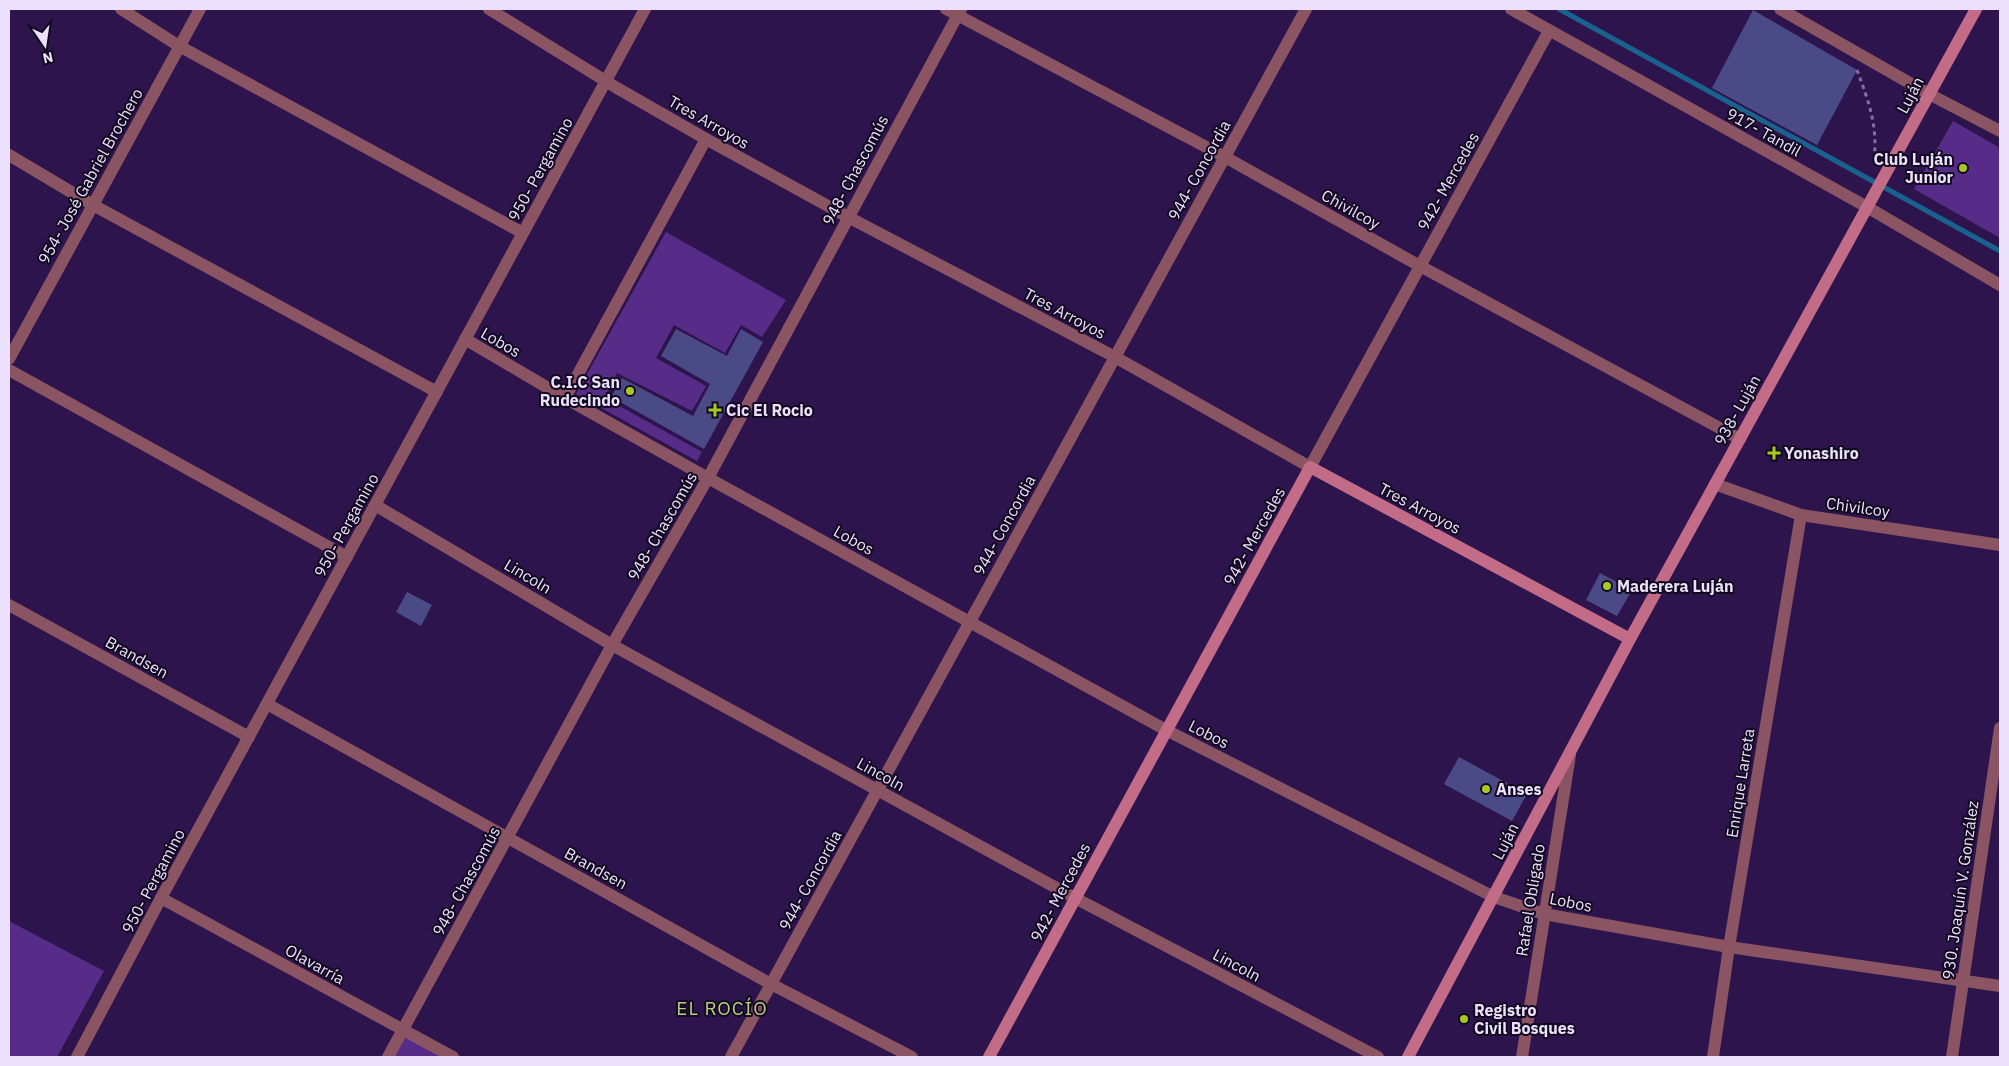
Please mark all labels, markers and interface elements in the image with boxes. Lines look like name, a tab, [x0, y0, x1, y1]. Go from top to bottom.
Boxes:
north arrow	[20, 20, 70, 70]
text: N	[41, 48, 55, 68]
street label: Luján	[1892, 73, 1928, 117]
street label: 954- José Gabriel Brochero	[33, 85, 147, 267]
street label: Tres Arroyos	[665, 91, 753, 153]
street label: 917- Tandil	[1723, 103, 1805, 161]
street label: 948- Chascomús	[818, 111, 892, 229]
street label: 950- Pergamino	[503, 114, 577, 224]
street label: 944- Concordia	[1163, 116, 1235, 224]
street label: 942- Mercedes	[1413, 128, 1483, 234]
place label: Club Luján Junior	[1874, 149, 1954, 187]
marker: Club Luján Junior	[1957, 162, 1969, 174]
street label: Chivilcoy	[1318, 185, 1384, 233]
street label: Tres Arroyos	[1021, 283, 1109, 343]
street label: Lobos	[477, 323, 525, 361]
street label: 938- Luján	[1709, 371, 1765, 449]
place label: C.I.C San Rudecindo	[540, 372, 620, 410]
marker: C.I.C San Rudecindo	[624, 385, 636, 397]
place label: Cic El Rocio	[726, 400, 813, 420]
marker: Cic El Rocio	[708, 403, 722, 417]
place label: Yonashiro	[1784, 443, 1859, 463]
marker: Yonashiro	[1768, 447, 1780, 459]
street label: 948- Chascomús	[623, 468, 701, 584]
street label: 950- Pergamino	[309, 470, 383, 580]
street label: 944- Concordia	[968, 471, 1040, 579]
street label: Tres Arroyos	[1376, 478, 1464, 538]
street label: 942- Mercedes	[1219, 483, 1289, 589]
street label: Chivilcoy	[1825, 493, 1891, 521]
street label: Lobos	[830, 521, 878, 559]
street label: Lincoln	[501, 554, 555, 598]
place label: Maderera Luján	[1617, 576, 1734, 596]
marker: Maderera Luján	[1601, 580, 1613, 592]
street label: Brandsen	[102, 632, 172, 682]
street label: Lobos	[1185, 715, 1233, 753]
street label: Enrique Larreta	[1721, 726, 1759, 839]
street label: Lincoln	[854, 753, 908, 795]
place label: Anses	[1496, 779, 1542, 799]
marker: Anses	[1480, 783, 1492, 795]
street label: 930. Joaquín V. González	[1938, 799, 1982, 981]
street label: Luján	[1487, 819, 1523, 863]
street label: 948- Chascomús	[428, 823, 504, 939]
street label: 950- Pergamino	[117, 825, 189, 937]
street label: 944- Concordia	[774, 826, 846, 934]
street label: 942- Mercedes	[1026, 839, 1094, 945]
street label: Rafael Obligado	[1511, 842, 1549, 958]
street label: Brandsen	[561, 843, 631, 893]
street label: Lobos	[1548, 888, 1594, 916]
street label: Olavarría	[282, 940, 349, 989]
street label: Lincoln	[1210, 944, 1264, 986]
district label: EL ROCÍO	[676, 996, 768, 1020]
place label: Registro Civil Bosques	[1474, 1000, 1575, 1038]
marker: Registro Civil Bosques	[1458, 1013, 1470, 1025]

